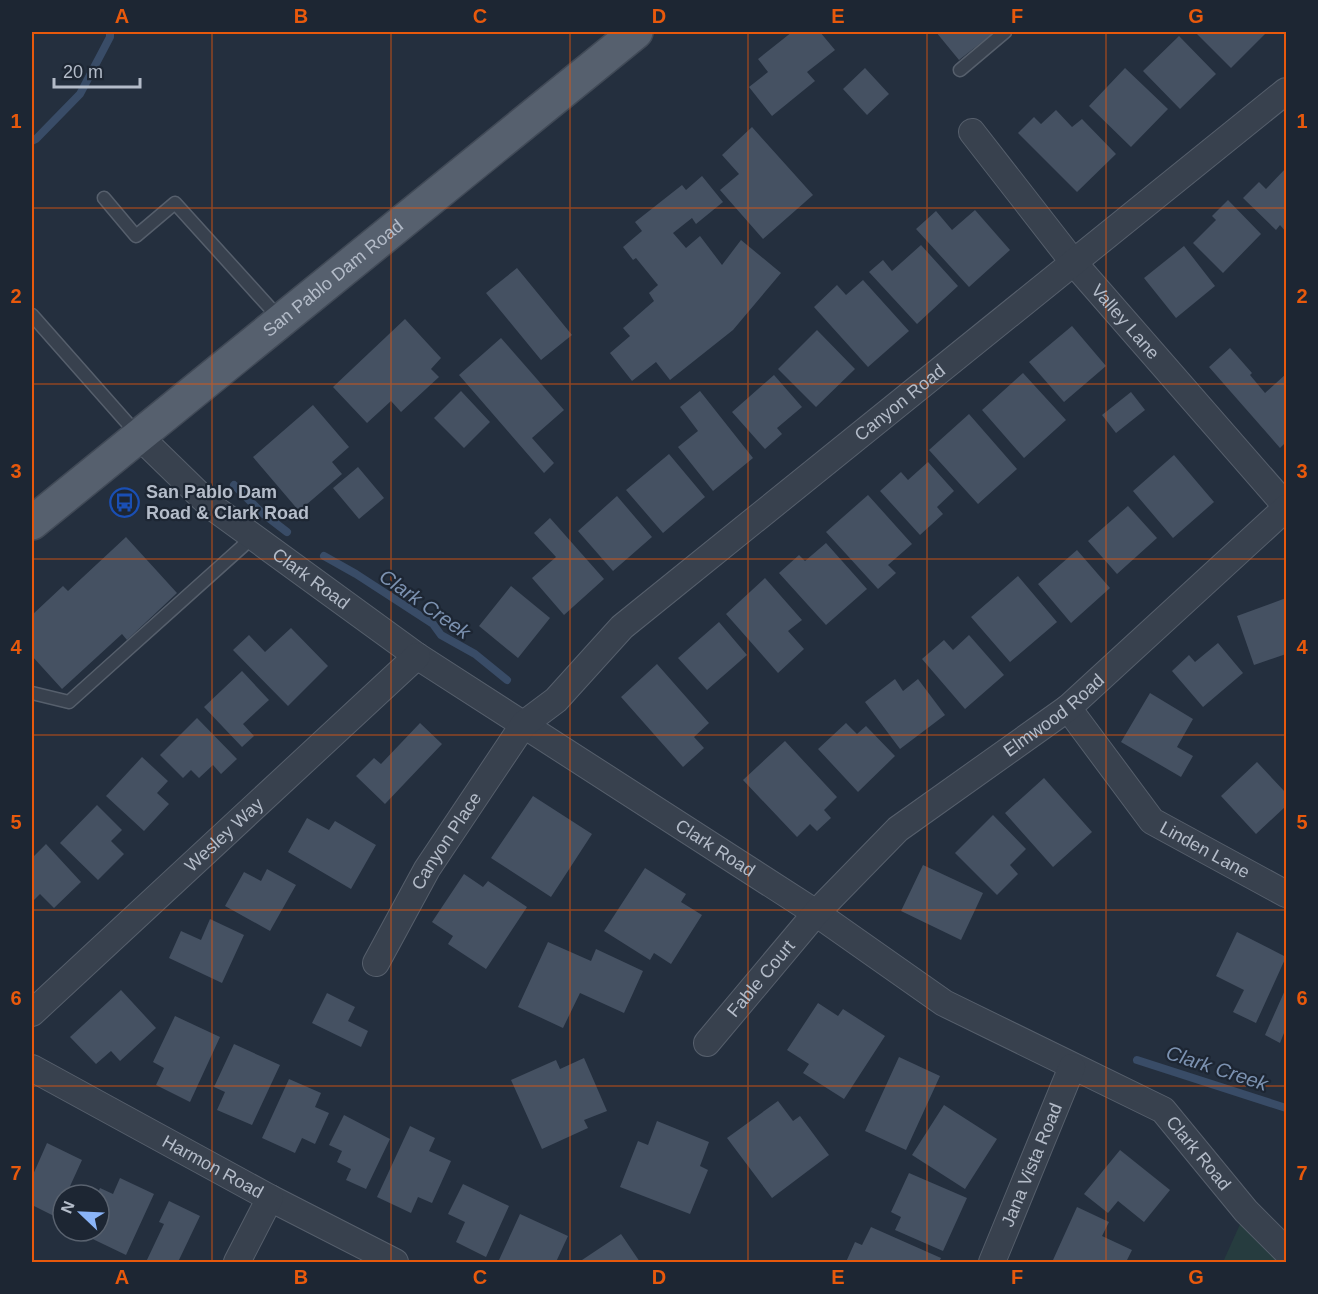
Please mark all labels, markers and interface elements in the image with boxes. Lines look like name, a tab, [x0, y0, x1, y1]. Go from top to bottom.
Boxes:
text: A	[115, 5, 129, 27]
text: B	[294, 5, 308, 27]
text: C	[473, 5, 487, 27]
text: D	[652, 5, 666, 27]
text: E	[831, 5, 845, 27]
text: F	[1011, 5, 1023, 27]
text: G	[1188, 5, 1204, 27]
scale bar	[54, 51, 140, 89]
text: 20 m	[63, 62, 103, 82]
text: 1	[10, 110, 22, 132]
text: 1	[1296, 110, 1308, 132]
street label: San Pablo Dam Road	[259, 216, 407, 341]
street label: Valley Lane	[1087, 280, 1163, 363]
text: 2	[10, 285, 22, 307]
text: 2	[1296, 285, 1308, 307]
street label: Canyon Road	[851, 360, 949, 445]
text: 3	[10, 460, 22, 482]
text: 3	[1296, 460, 1308, 482]
place label: San Pablo Dam Road & Clark Road	[146, 482, 309, 523]
bus stop icon: San Pablo Dam Road & Clark Road	[109, 486, 141, 518]
street label: Clark Road	[269, 544, 353, 613]
water label: Clark Creek	[375, 565, 475, 644]
text: 4	[10, 636, 22, 658]
text: 4	[1296, 636, 1308, 658]
street label: Elmwood Road	[1000, 670, 1108, 761]
street label: Canyon Place	[408, 789, 485, 893]
street label: Wesley Way	[181, 794, 267, 876]
text: 5	[10, 811, 22, 833]
text: 5	[1296, 811, 1308, 833]
street label: Clark Road	[672, 815, 759, 881]
street label: Linden Lane	[1157, 817, 1253, 882]
street label: Fable Court	[723, 936, 799, 1021]
text: 6	[10, 987, 22, 1009]
text: 6	[1296, 987, 1308, 1009]
water label: Clark Creek	[1163, 1041, 1272, 1095]
street label: Jana Vista Road	[998, 1100, 1066, 1230]
street label: Clark Road	[1162, 1112, 1235, 1194]
street label: Harmon Road	[159, 1131, 267, 1202]
text: 7	[10, 1162, 22, 1184]
text: 7	[1296, 1162, 1308, 1184]
north arrow	[51, 1183, 111, 1243]
text: N	[58, 1199, 78, 1216]
text: A	[115, 1266, 129, 1288]
text: B	[294, 1266, 308, 1288]
text: C	[473, 1266, 487, 1288]
text: D	[652, 1266, 666, 1288]
text: E	[831, 1266, 845, 1288]
text: F	[1011, 1266, 1023, 1288]
text: G	[1188, 1266, 1204, 1288]

